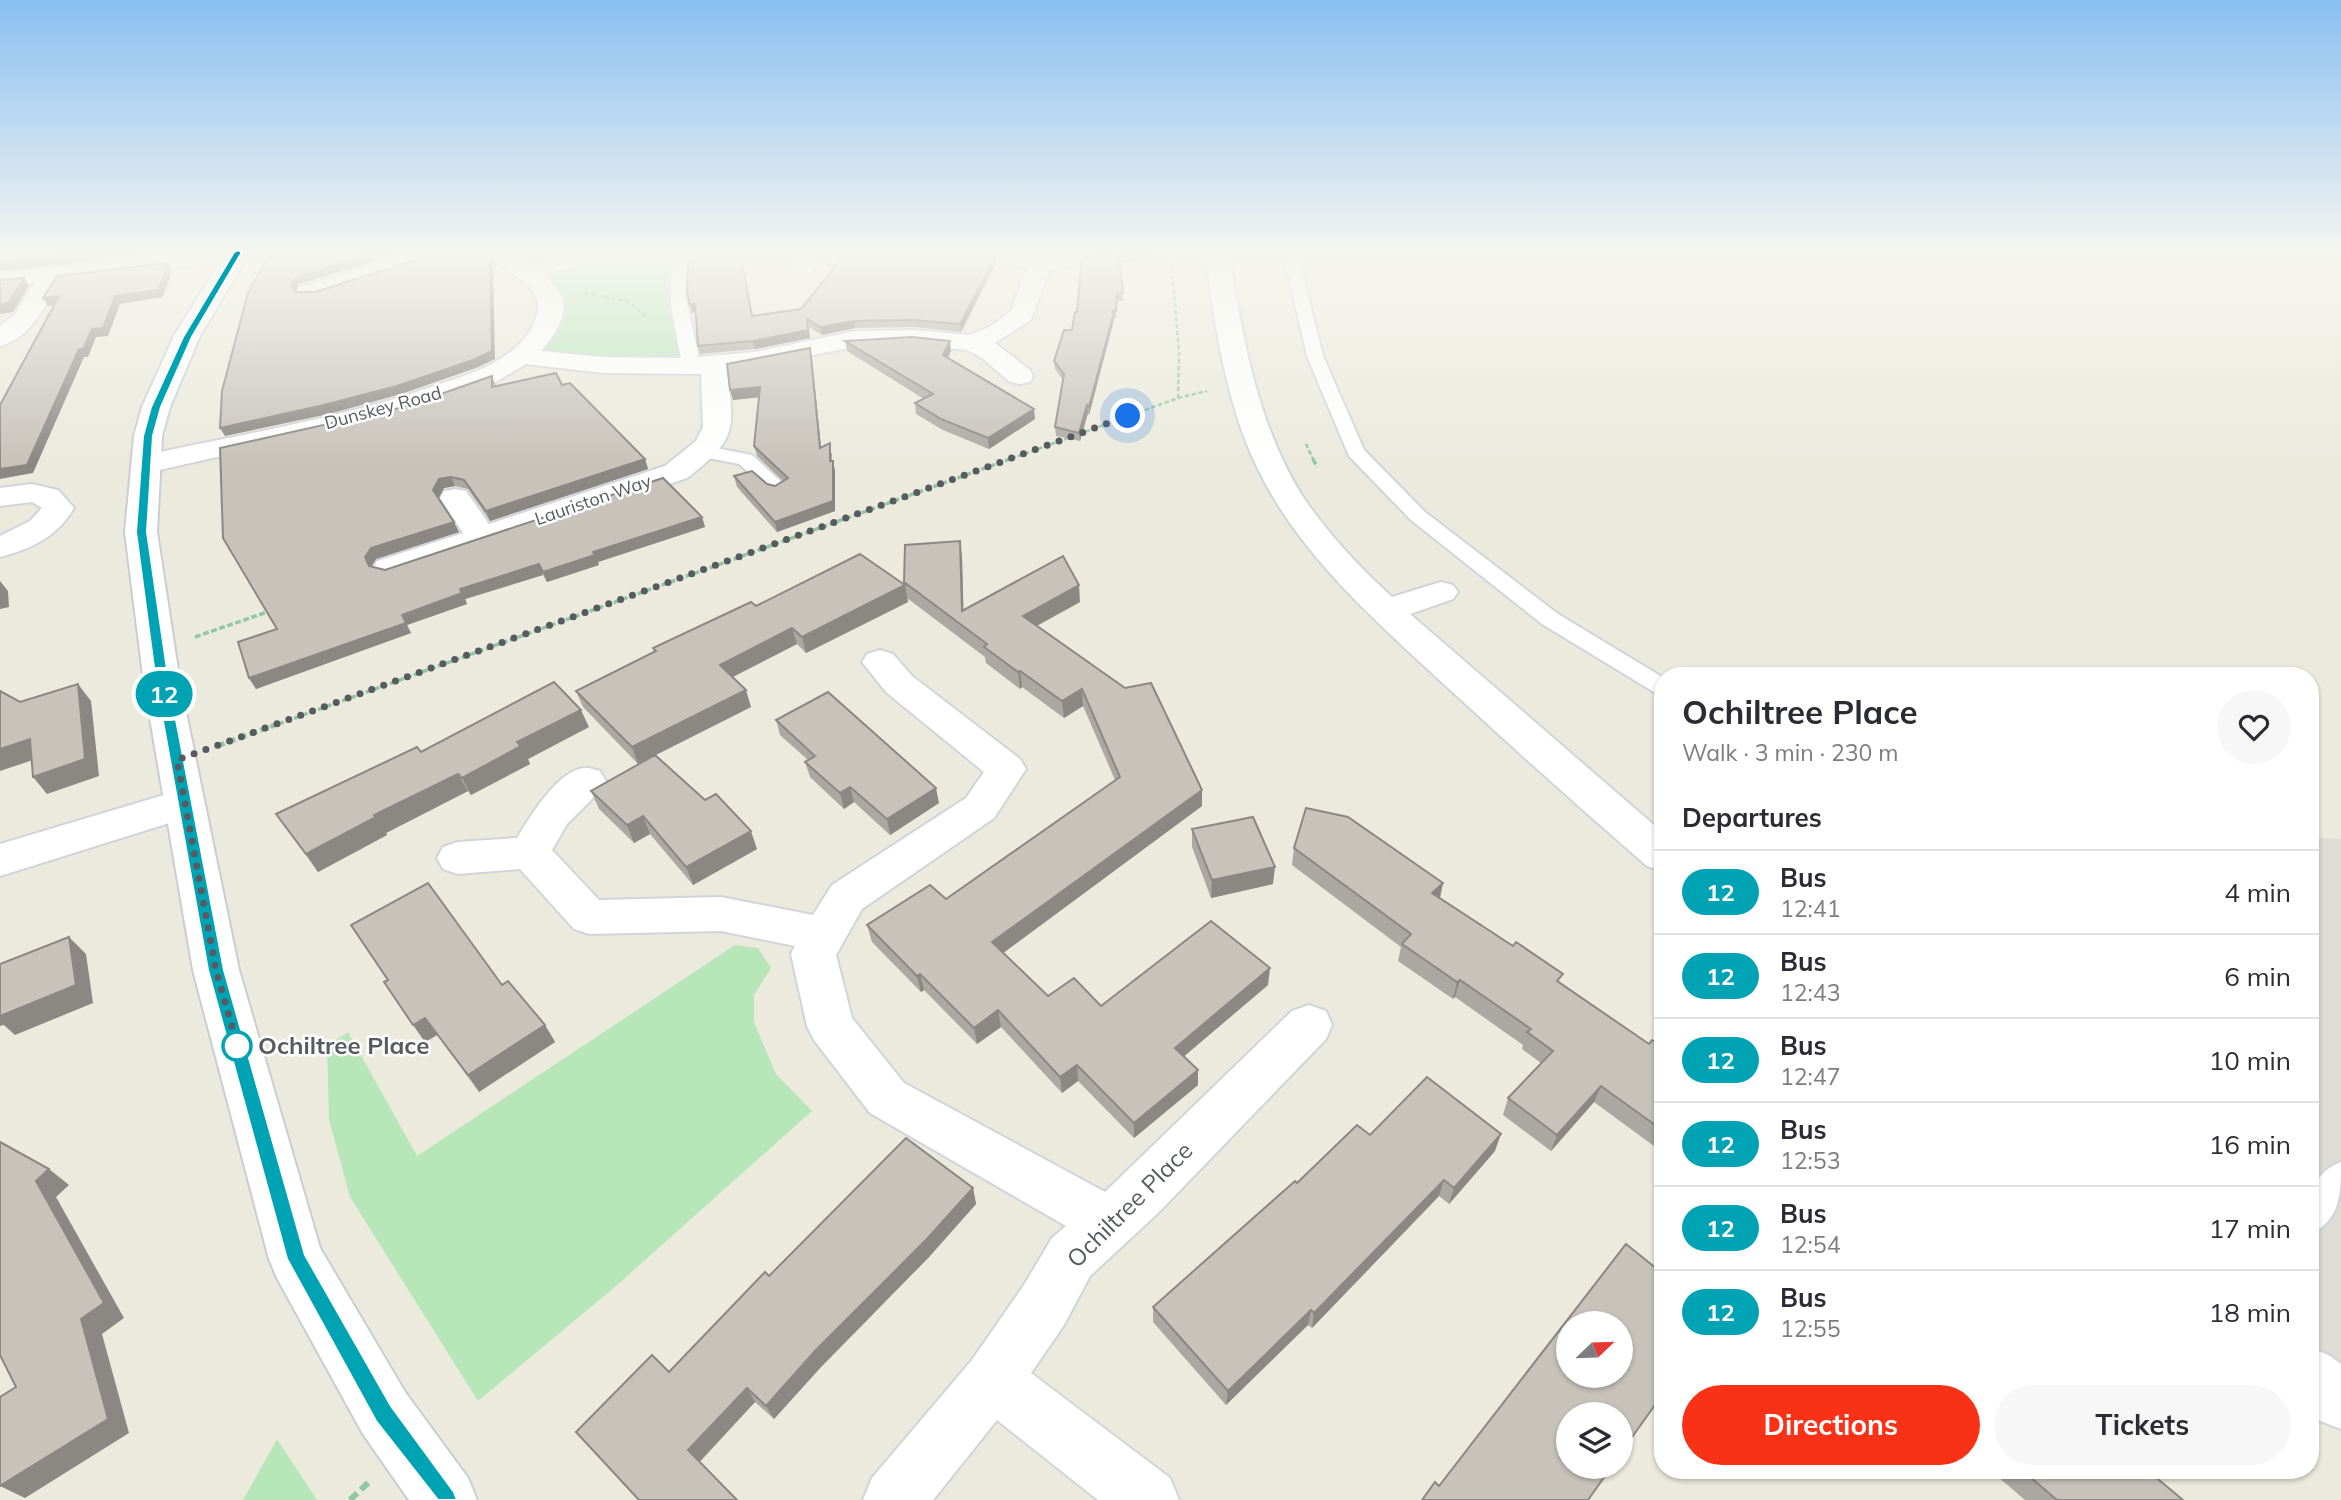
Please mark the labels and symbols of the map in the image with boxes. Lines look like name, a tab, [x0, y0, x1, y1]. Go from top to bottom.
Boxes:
street label: Dunskey Road	[322, 381, 444, 434]
your location	[1110, 398, 1145, 433]
street label: Lauriston Way	[532, 469, 655, 530]
line badge: 12	[132, 671, 196, 717]
place label: Ochiltree Place	[258, 1030, 429, 1060]
marker: Ochiltree Place	[222, 1031, 252, 1061]
street label: Ochiltree Place	[1060, 1135, 1198, 1273]
north arrow	[1556, 1311, 1633, 1388]

